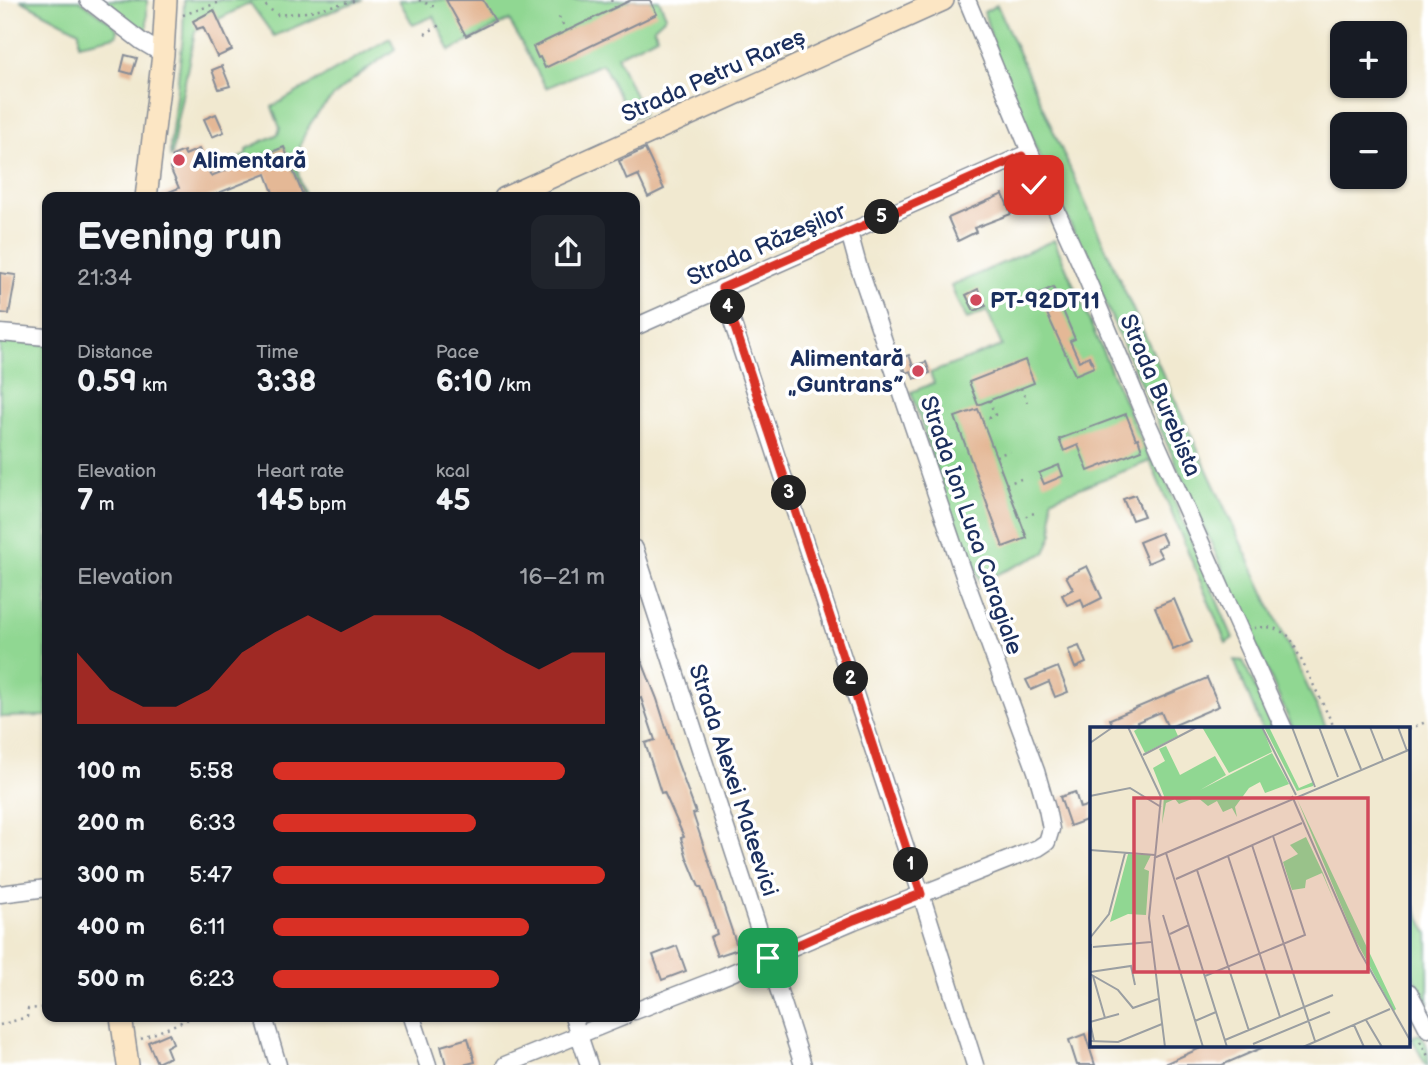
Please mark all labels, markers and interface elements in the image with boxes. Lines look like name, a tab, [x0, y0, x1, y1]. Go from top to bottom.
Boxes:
map controls	[1330, 21, 1407, 189]
button: +	[1330, 21, 1407, 98]
street label: Strada Petru Rareș	[617, 23, 810, 129]
button: −	[1330, 112, 1407, 189]
place label: Alimentară	[192, 147, 307, 175]
marker: Alimentară	[171, 152, 187, 168]
pin	[1004, 155, 1064, 215]
icon: check	[1015, 166, 1053, 204]
street label: Strada Răzeşilor	[683, 197, 851, 292]
pin: 5	[864, 200, 900, 234]
text: 5	[876, 205, 887, 228]
text: Evening run	[77, 215, 282, 260]
button: share	[531, 215, 605, 289]
text: 21:34	[77, 264, 132, 292]
place label: PT-92DT11	[990, 287, 1100, 315]
pin: 4	[710, 290, 746, 324]
marker: PT-92DT11	[968, 292, 984, 308]
text: 4	[722, 295, 733, 318]
street label: Strada Burebista	[1113, 310, 1207, 481]
text: Distance	[77, 341, 153, 364]
text: Time	[256, 341, 298, 364]
text: Pace	[436, 341, 479, 364]
place label: Alimentară „Guntrans”	[788, 345, 904, 399]
marker: Alimentară „Guntrans”	[910, 363, 926, 379]
text: 0.59	[77, 364, 137, 400]
text: 3:38	[256, 364, 317, 400]
text: 6:10	[436, 364, 492, 400]
text: km	[137, 374, 167, 397]
text: /km	[492, 374, 531, 397]
street label: Strada Ion Luca Caragiale	[914, 392, 1029, 658]
text: Elevation	[77, 460, 156, 483]
text: Heart rate	[256, 460, 344, 483]
text: kcal	[436, 460, 470, 483]
pin: 3	[772, 476, 806, 510]
text: 3	[783, 481, 794, 504]
text: 7	[77, 483, 94, 519]
text: 145	[256, 483, 304, 519]
text: 45	[436, 483, 471, 519]
text: m	[94, 493, 114, 516]
text: bpm	[304, 493, 347, 516]
text: Elevation	[77, 563, 173, 591]
text: 16–21 m	[520, 563, 605, 591]
street label: Strada Alexei Mateevici	[682, 661, 784, 900]
pin: 2	[834, 662, 868, 696]
text: 2	[845, 667, 856, 690]
inset map	[1090, 727, 1410, 1048]
text: 100 m	[77, 757, 141, 785]
text: 5:58	[189, 757, 233, 785]
text: 200 m	[77, 809, 145, 837]
text: 6:33	[189, 809, 236, 837]
pin: 1	[894, 848, 928, 882]
text: 1	[907, 853, 915, 876]
text: 300 m	[77, 861, 145, 889]
text: 5:47	[189, 861, 232, 889]
text: 400 m	[77, 913, 145, 941]
text: 6:11	[189, 913, 226, 941]
pin	[738, 928, 798, 988]
icon: arrive	[749, 939, 787, 977]
text: 500 m	[77, 965, 145, 993]
text: 6:23	[189, 965, 235, 993]

